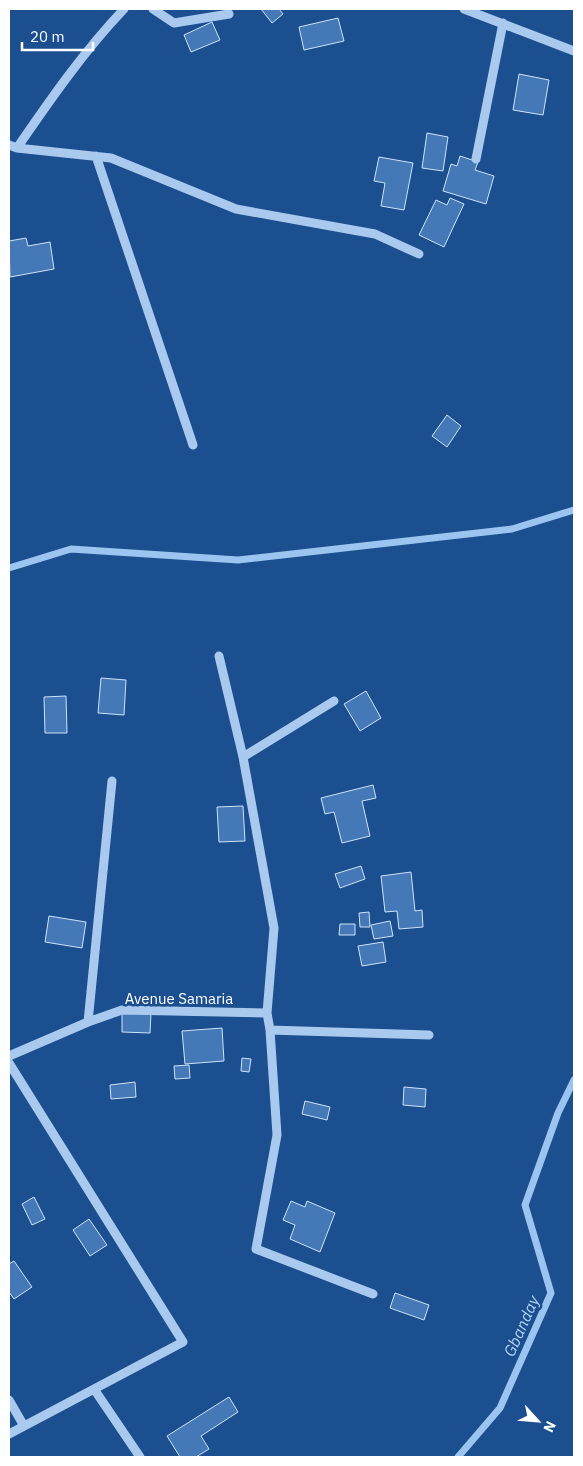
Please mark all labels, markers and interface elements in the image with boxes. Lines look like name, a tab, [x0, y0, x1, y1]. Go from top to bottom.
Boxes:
scale bar	[22, 20, 94, 52]
text: 20 m	[30, 27, 65, 46]
street label: Avenue Samaria	[125, 989, 233, 1008]
water label: Gbanday	[499, 1291, 544, 1359]
north arrow	[513, 1396, 563, 1446]
text: N	[539, 1418, 560, 1435]

